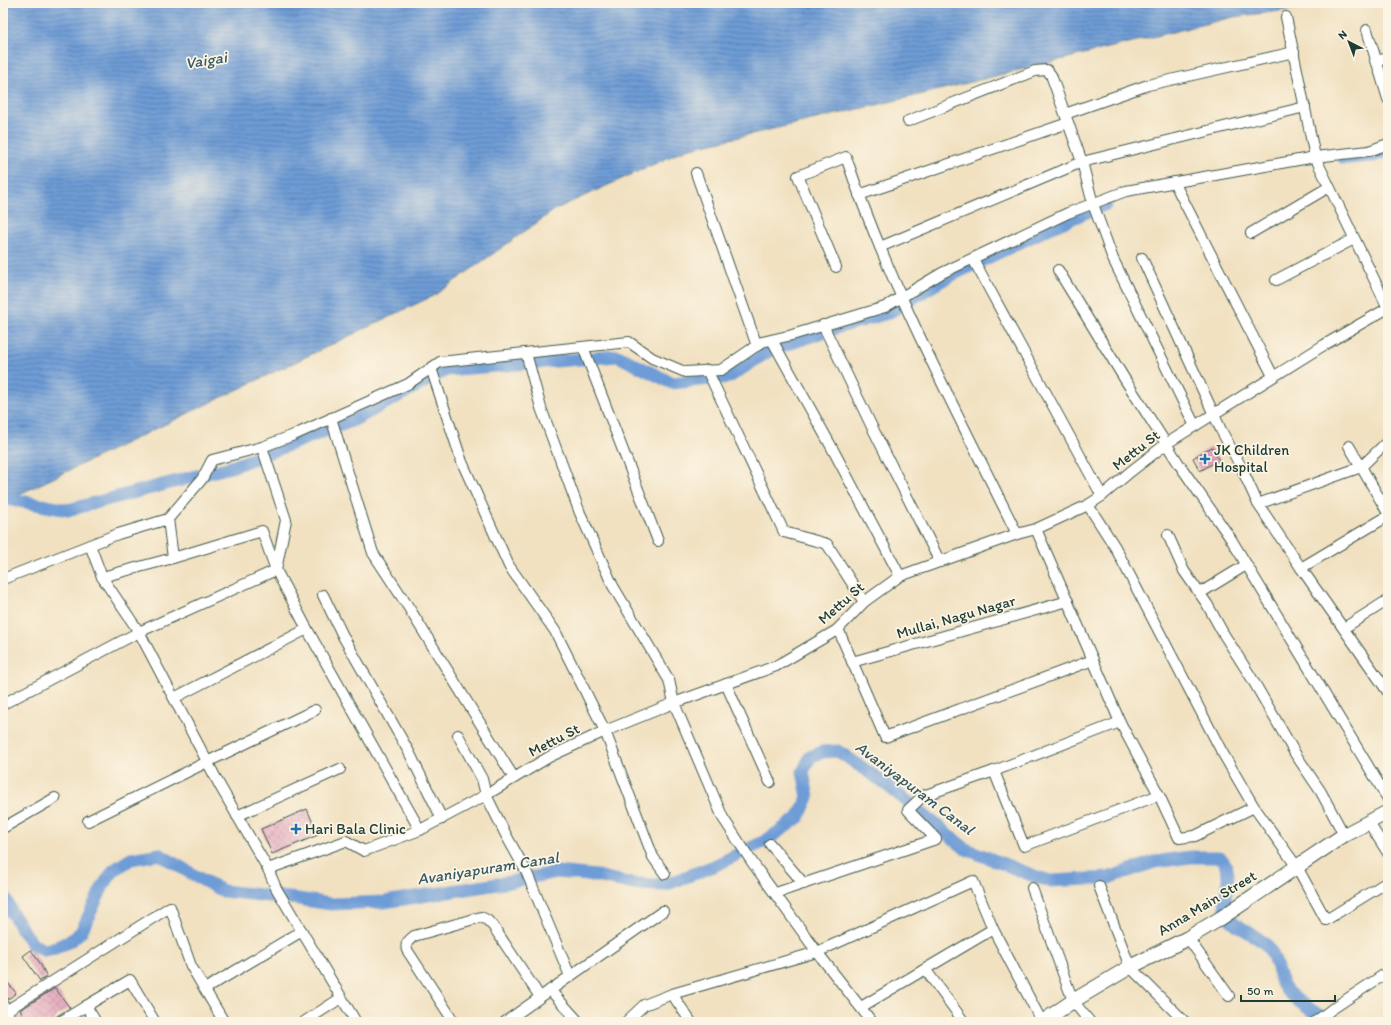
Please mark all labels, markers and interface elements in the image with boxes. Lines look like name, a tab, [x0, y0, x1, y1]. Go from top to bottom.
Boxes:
north arrow	[1329, 22, 1369, 62]
text: N	[1336, 28, 1350, 42]
water label: Vaigai	[184, 47, 230, 73]
street label: Mettu St	[1109, 426, 1164, 474]
place label: JK Children Hospital	[1214, 441, 1289, 476]
marker: JK Children Hospital	[1199, 453, 1211, 465]
street label: Mettu St	[814, 578, 868, 628]
street label: Mullai, Nagu Nagar	[894, 591, 1018, 643]
street label: Mettu St	[525, 719, 583, 761]
water label: Avaniyapuram Canal	[852, 737, 979, 839]
place label: Hari Bala Clinic	[305, 820, 406, 838]
marker: Hari Bala Clinic	[290, 823, 302, 835]
water label: Avaniyapuram Canal	[416, 847, 562, 889]
street label: Anna Main Street	[1154, 866, 1260, 940]
scale bar	[1241, 977, 1335, 1003]
text: 50 m	[1247, 984, 1273, 998]

